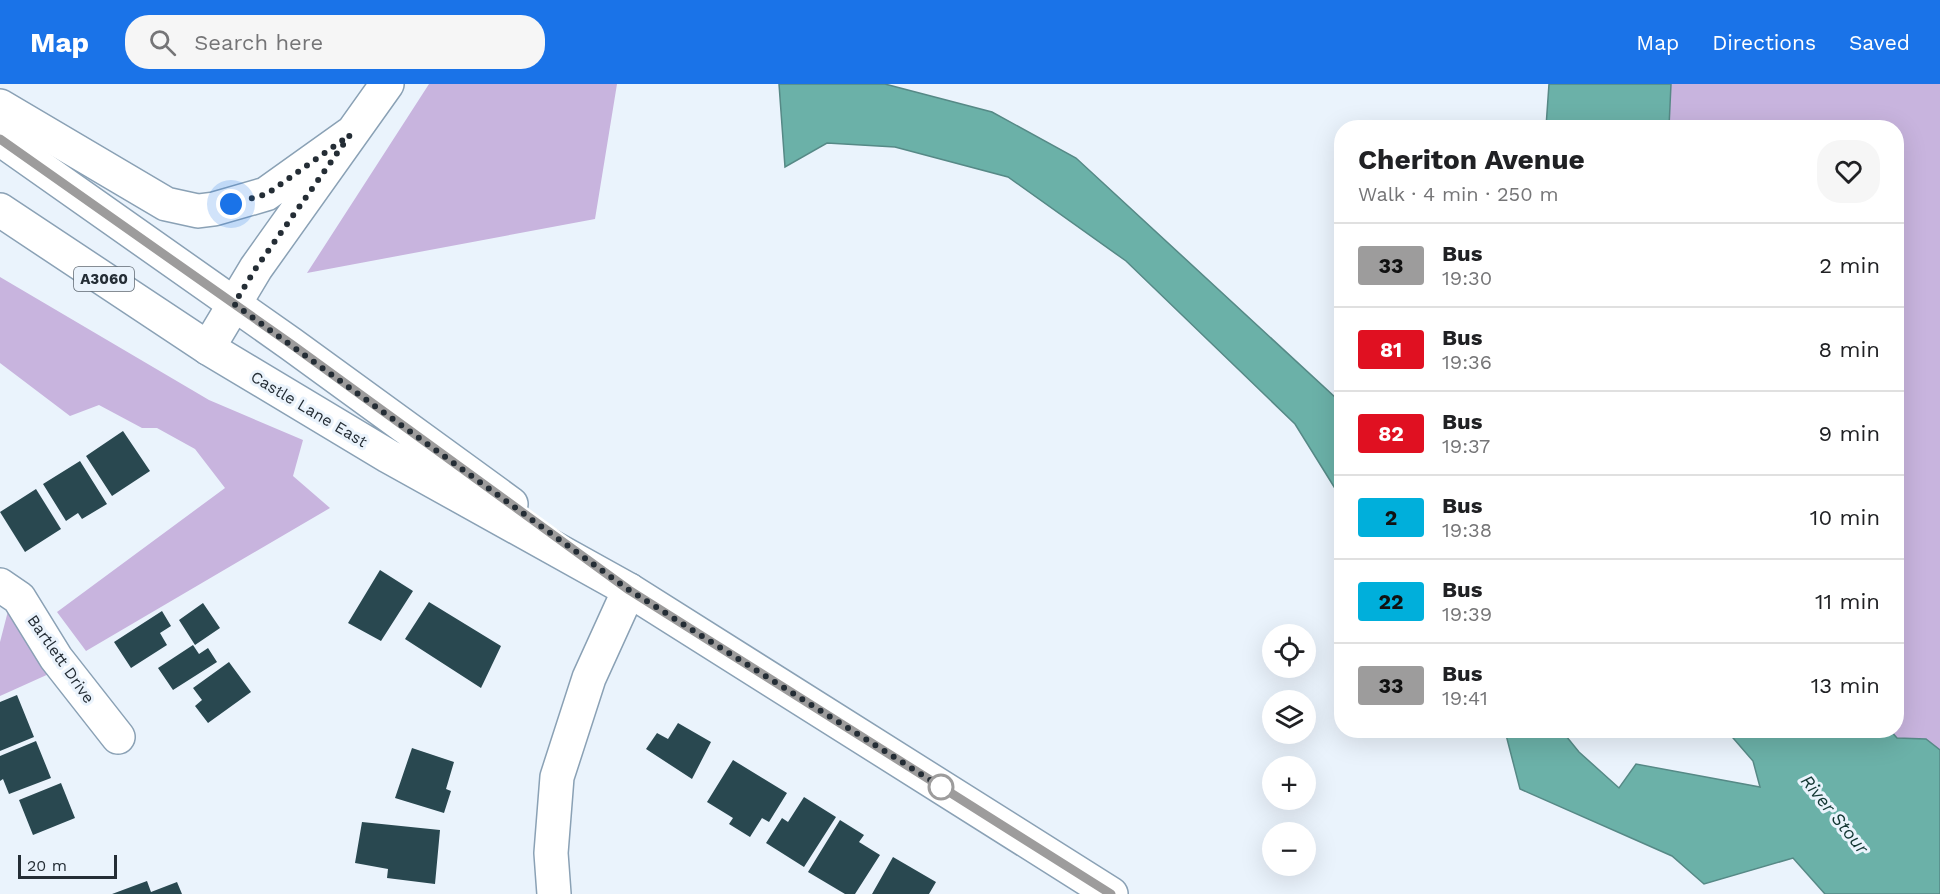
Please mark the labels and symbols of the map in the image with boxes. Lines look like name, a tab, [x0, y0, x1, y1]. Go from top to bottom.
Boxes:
your location	[216, 189, 246, 219]
road number: A3060	[74, 267, 134, 291]
street label: Castle Lane East	[247, 367, 371, 451]
street label: Bartlett Drive	[23, 611, 99, 707]
water label: River Stour	[1797, 770, 1874, 858]
unlabelled marker	[928, 774, 954, 800]
scale bar	[18, 852, 117, 880]

